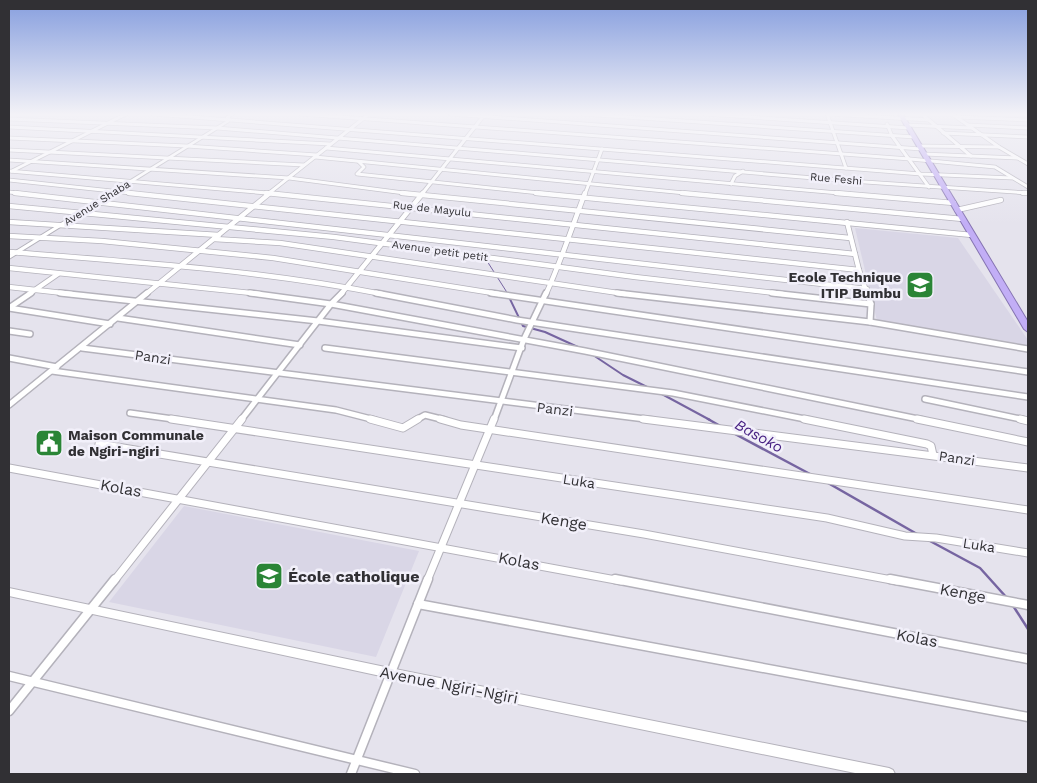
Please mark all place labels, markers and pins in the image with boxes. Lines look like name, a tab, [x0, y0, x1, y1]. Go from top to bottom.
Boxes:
place label: Ecole Technique ITIP Bumbu	[789, 269, 901, 301]
school or university icon: Ecole Technique ITIP Bumbu	[905, 270, 935, 300]
place label: Maison Communale de Ngiri-ngiri	[68, 427, 204, 459]
public building icon: Maison Communale de Ngiri-ngiri	[34, 428, 64, 458]
school or university icon: École catholique	[254, 561, 284, 591]
place label: École catholique	[288, 567, 420, 586]

